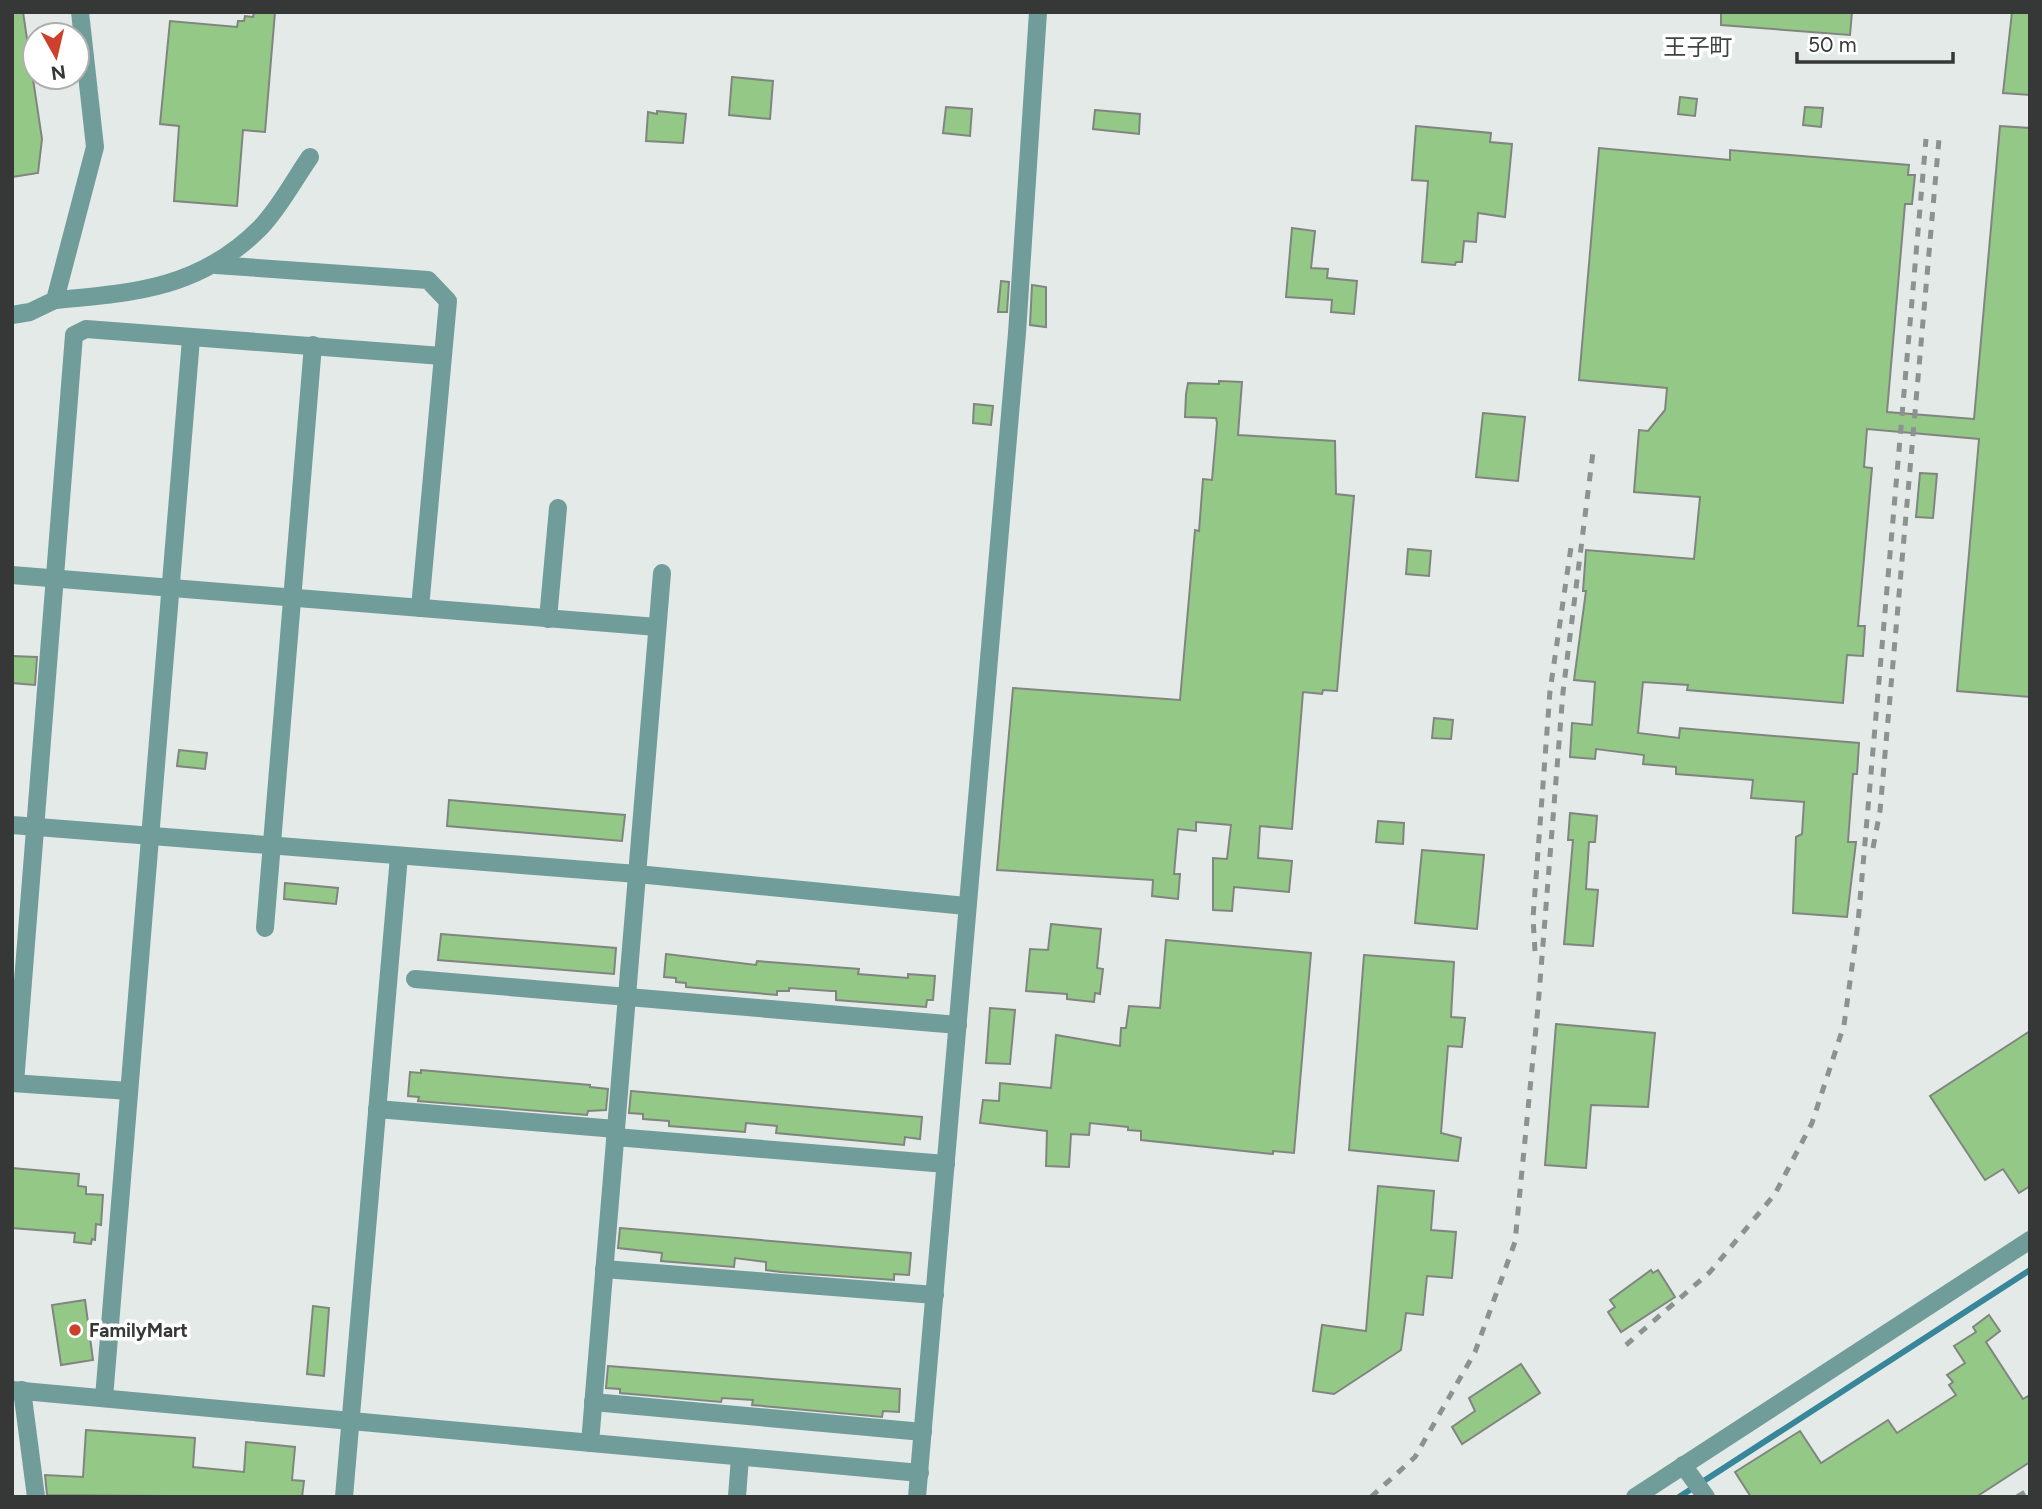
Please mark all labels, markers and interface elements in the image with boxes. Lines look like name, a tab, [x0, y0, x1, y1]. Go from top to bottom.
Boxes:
north arrow	[21, 21, 91, 91]
scale bar	[1797, 21, 1953, 65]
text: 50 m	[1808, 32, 1857, 57]
district label: 王子町	[1664, 33, 1733, 61]
text: N	[49, 60, 67, 85]
place label: FamilyMart	[89, 1319, 188, 1342]
marker: FamilyMart	[67, 1322, 83, 1338]

